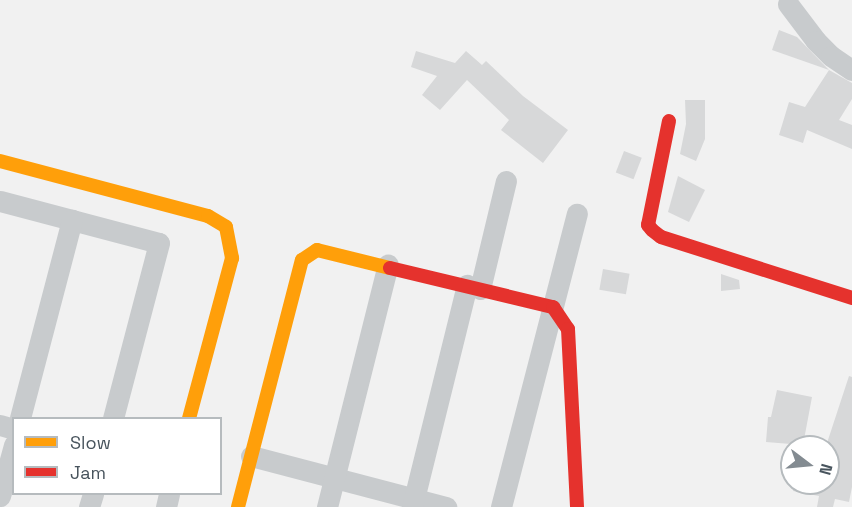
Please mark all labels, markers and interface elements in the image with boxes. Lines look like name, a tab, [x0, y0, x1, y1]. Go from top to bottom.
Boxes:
legend	[12, 417, 222, 495]
text: Slow	[70, 431, 111, 454]
north arrow	[780, 435, 840, 495]
text: Jam	[70, 461, 106, 484]
text: N	[814, 461, 837, 478]

